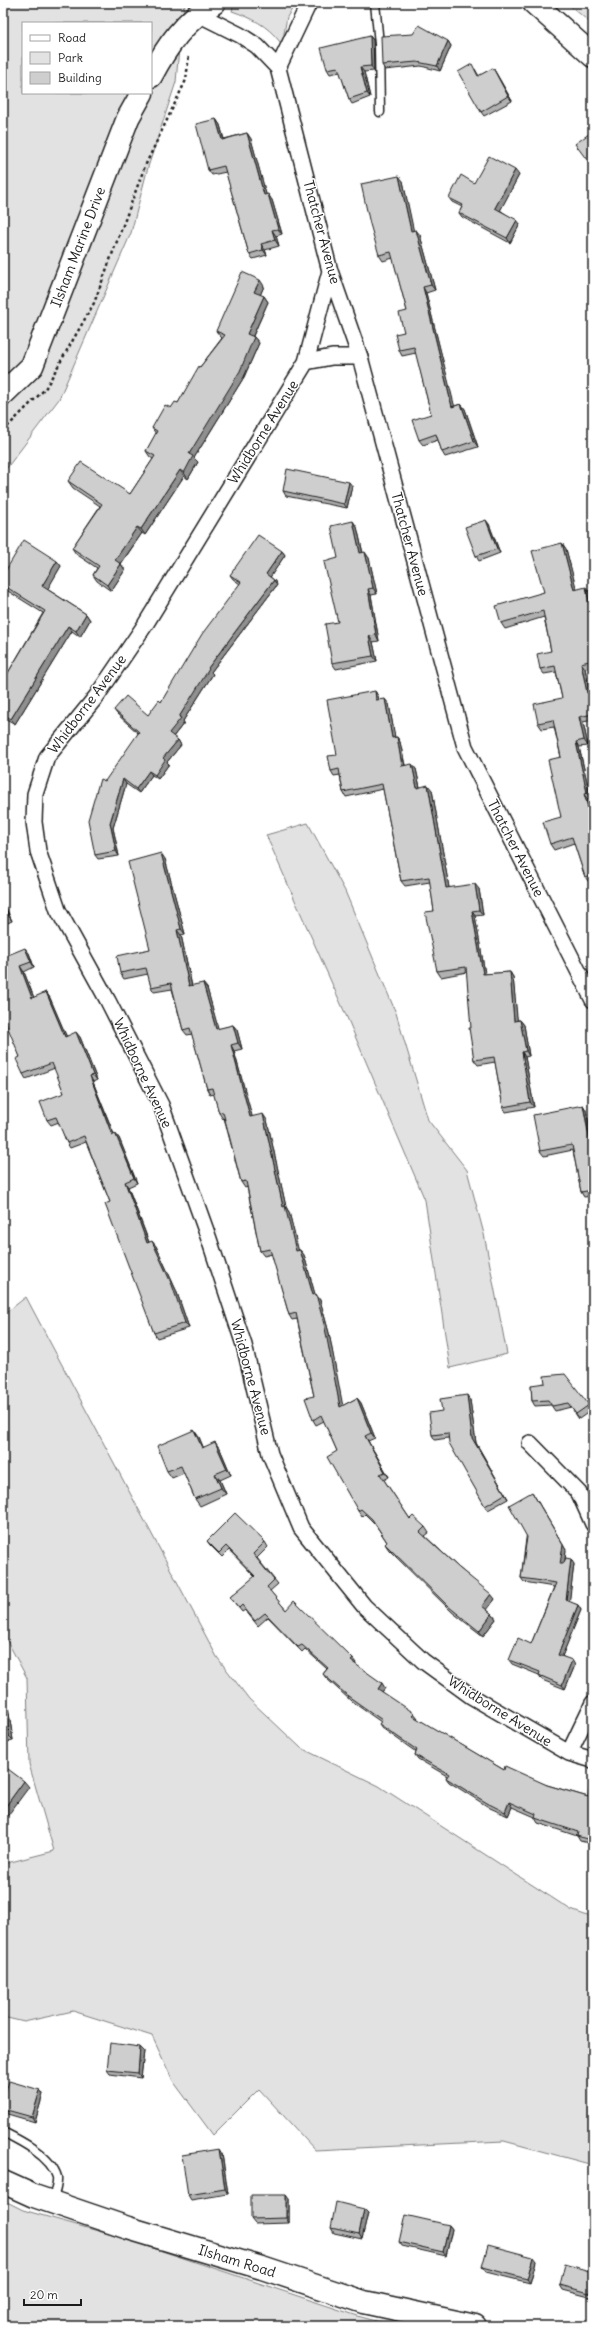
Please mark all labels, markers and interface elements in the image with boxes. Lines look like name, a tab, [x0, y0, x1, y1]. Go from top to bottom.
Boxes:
legend	[22, 22, 152, 94]
text: Road	[58, 30, 86, 45]
text: Park	[58, 50, 83, 65]
text: Building	[58, 70, 102, 85]
street label: Thatcher Avenue	[299, 178, 345, 286]
street label: Ilsham Marine Drive	[47, 184, 109, 310]
street label: Whidborne Avenue	[224, 377, 302, 487]
street label: Thatcher Avenue	[387, 490, 433, 598]
street label: Whidborne Avenue	[44, 651, 130, 757]
street label: Thatcher Avenue	[484, 796, 548, 900]
street label: Whidborne Avenue	[110, 1015, 176, 1131]
street label: Whidborne Avenue	[227, 1317, 275, 1437]
street label: Whidborne Avenue	[445, 1672, 555, 1750]
street label: Ilsham Road	[196, 2241, 278, 2281]
scale bar	[24, 2281, 81, 2307]
text: 20 m	[30, 2287, 58, 2302]

